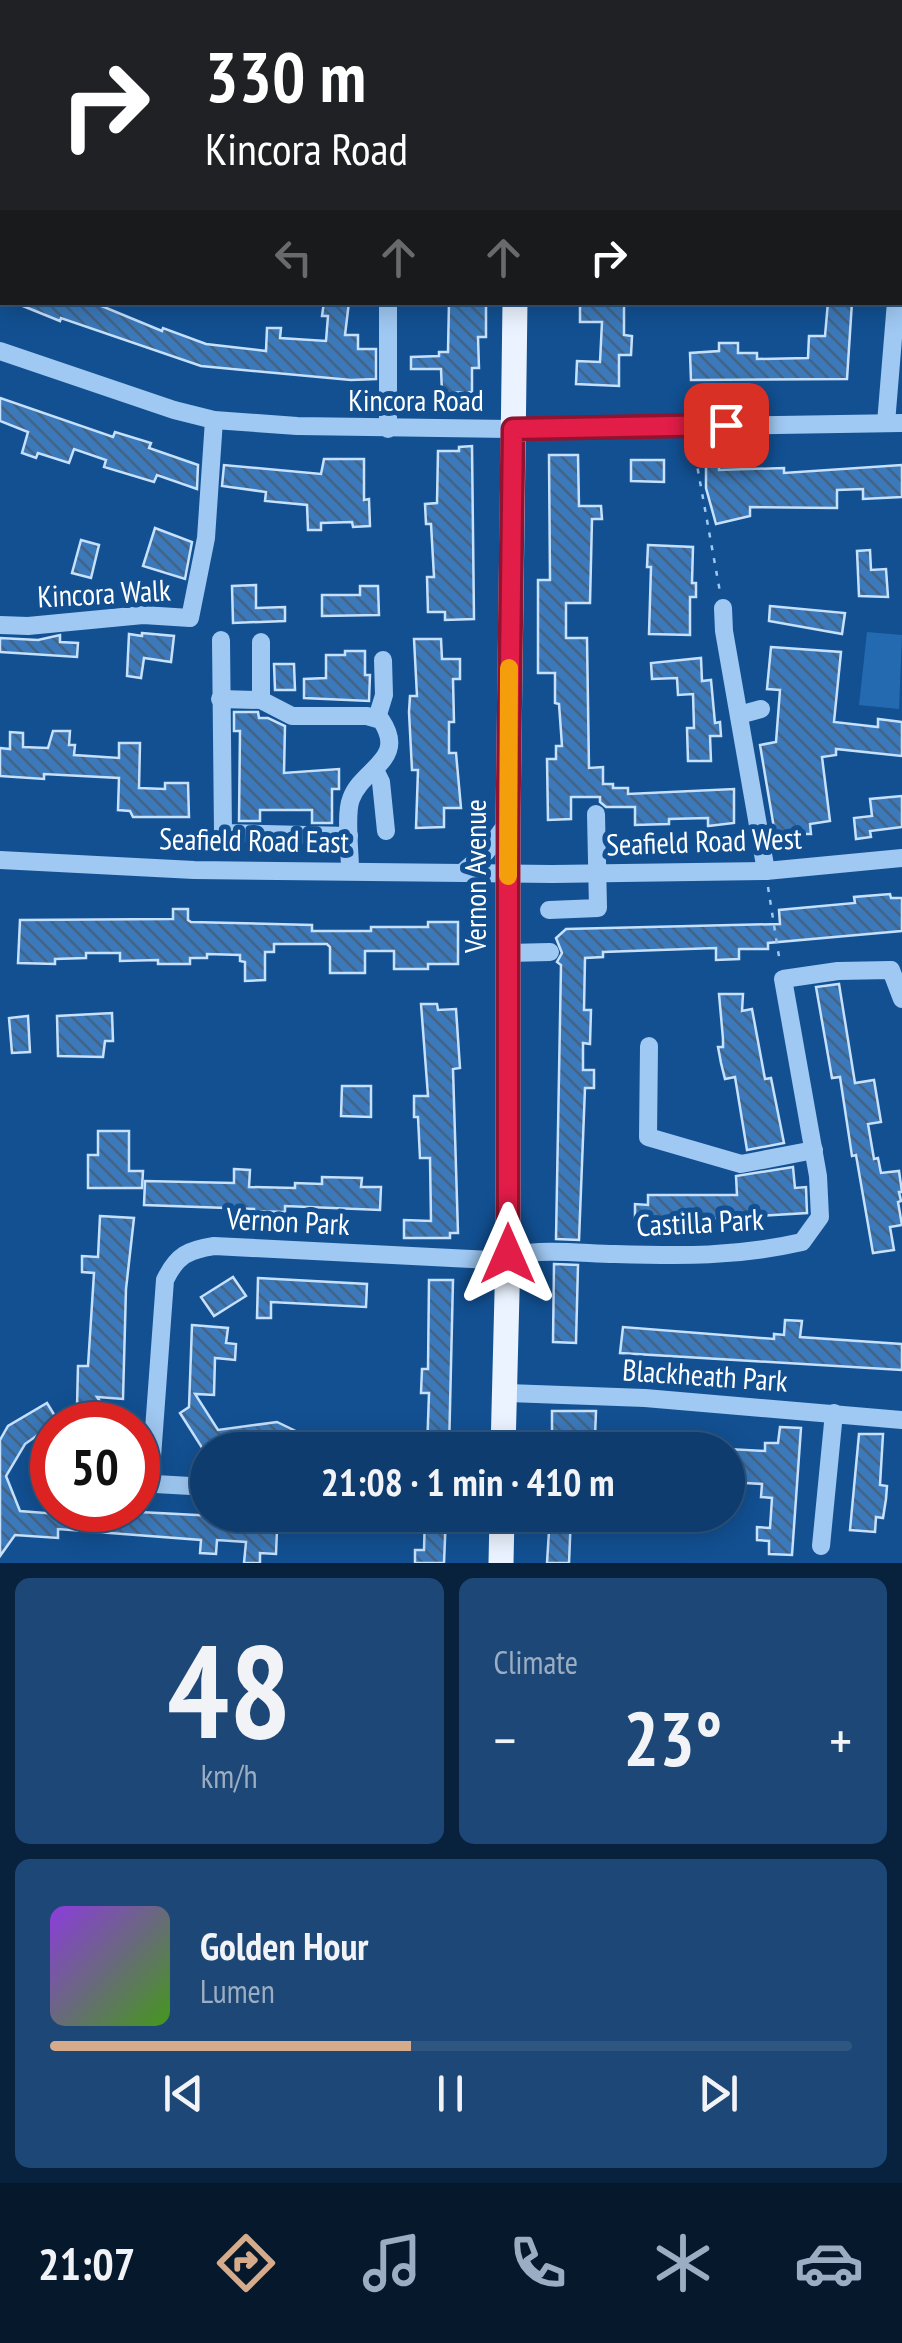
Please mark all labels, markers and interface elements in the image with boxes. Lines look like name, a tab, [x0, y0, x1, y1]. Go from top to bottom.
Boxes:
text: 330 m	[205, 31, 366, 121]
icon: right	[40, 40, 170, 170]
text: Kincora Road	[205, 119, 408, 177]
icon: left	[266, 230, 321, 285]
icon: ahead	[371, 230, 426, 285]
icon: ahead	[476, 230, 531, 285]
icon: right	[581, 230, 636, 285]
street label: Kincora Road	[348, 380, 484, 419]
pin	[684, 383, 769, 468]
icon: arrive	[699, 398, 754, 453]
street label: Kincora Walk	[36, 570, 172, 615]
street label: Vernon Avenue	[455, 799, 494, 954]
street label: Seafield Road East	[159, 818, 350, 861]
street label: Seafield Road West	[605, 818, 803, 863]
street label: Vernon Park	[225, 1198, 351, 1243]
street label: Castilla Park	[635, 1199, 765, 1244]
position arrow	[456, 1202, 560, 1306]
street label: Blackheath Park	[621, 1349, 789, 1400]
speed limit sign: 50	[30, 1402, 160, 1532]
text: 21:08 · 1 min · 410 m	[321, 1457, 614, 1506]
text: 48	[167, 1606, 291, 1774]
text: Climate	[494, 1641, 578, 1683]
text: 23°	[623, 1690, 722, 1787]
text: −	[494, 1704, 516, 1775]
text: +	[829, 1704, 852, 1775]
text: km/h	[201, 1755, 258, 1797]
text: Golden Hour	[200, 1921, 369, 1970]
text: Lumen	[200, 1970, 275, 2012]
icon: previous	[156, 2066, 211, 2121]
icon: pause	[423, 2066, 478, 2121]
icon: next	[691, 2066, 746, 2121]
icon: directions	[211, 2228, 281, 2298]
icon: music	[357, 2228, 427, 2298]
icon: phone	[503, 2228, 573, 2298]
icon: climate	[648, 2228, 718, 2298]
icon: car	[794, 2228, 864, 2298]
text: 21:07	[38, 2234, 135, 2292]

